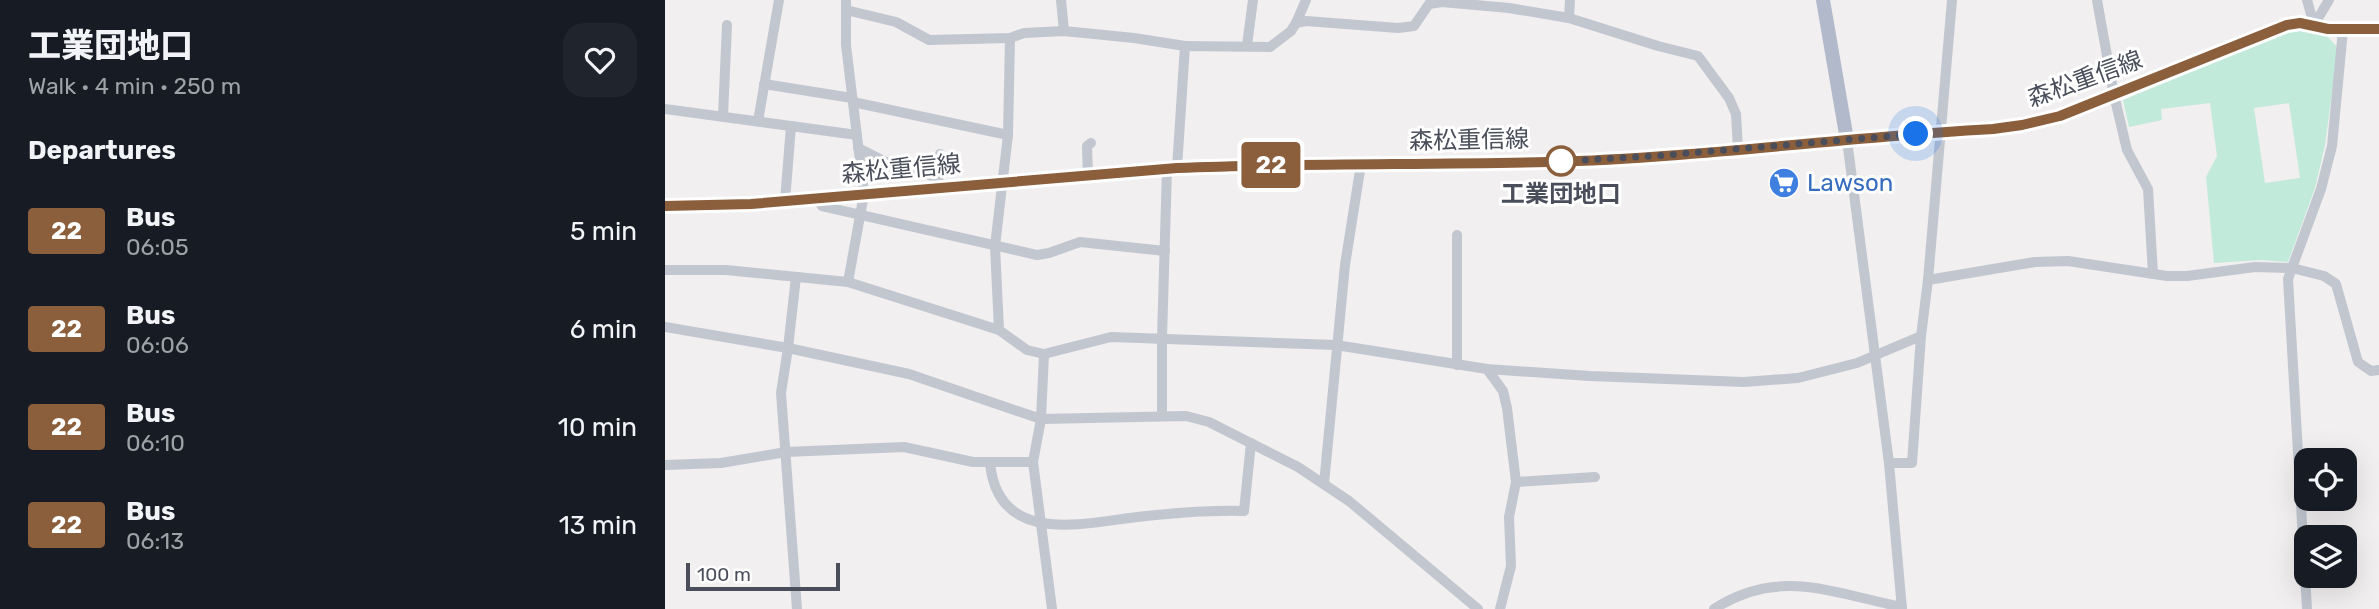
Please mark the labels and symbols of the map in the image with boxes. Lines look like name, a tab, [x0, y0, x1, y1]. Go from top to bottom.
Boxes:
street label: 森松重信線	[2024, 45, 2146, 113]
your location	[1898, 116, 1933, 151]
street label: 森松重信線	[1409, 125, 1529, 155]
line badge: 22	[1239, 142, 1303, 188]
marker: 工業団地口	[1546, 146, 1576, 176]
street label: 森松重信線	[840, 150, 962, 188]
supermarket icon: Lawson	[1767, 166, 1801, 200]
place label: Lawson	[1807, 169, 1893, 197]
place label: 工業団地口	[1501, 180, 1621, 208]
scale bar	[686, 560, 840, 592]

